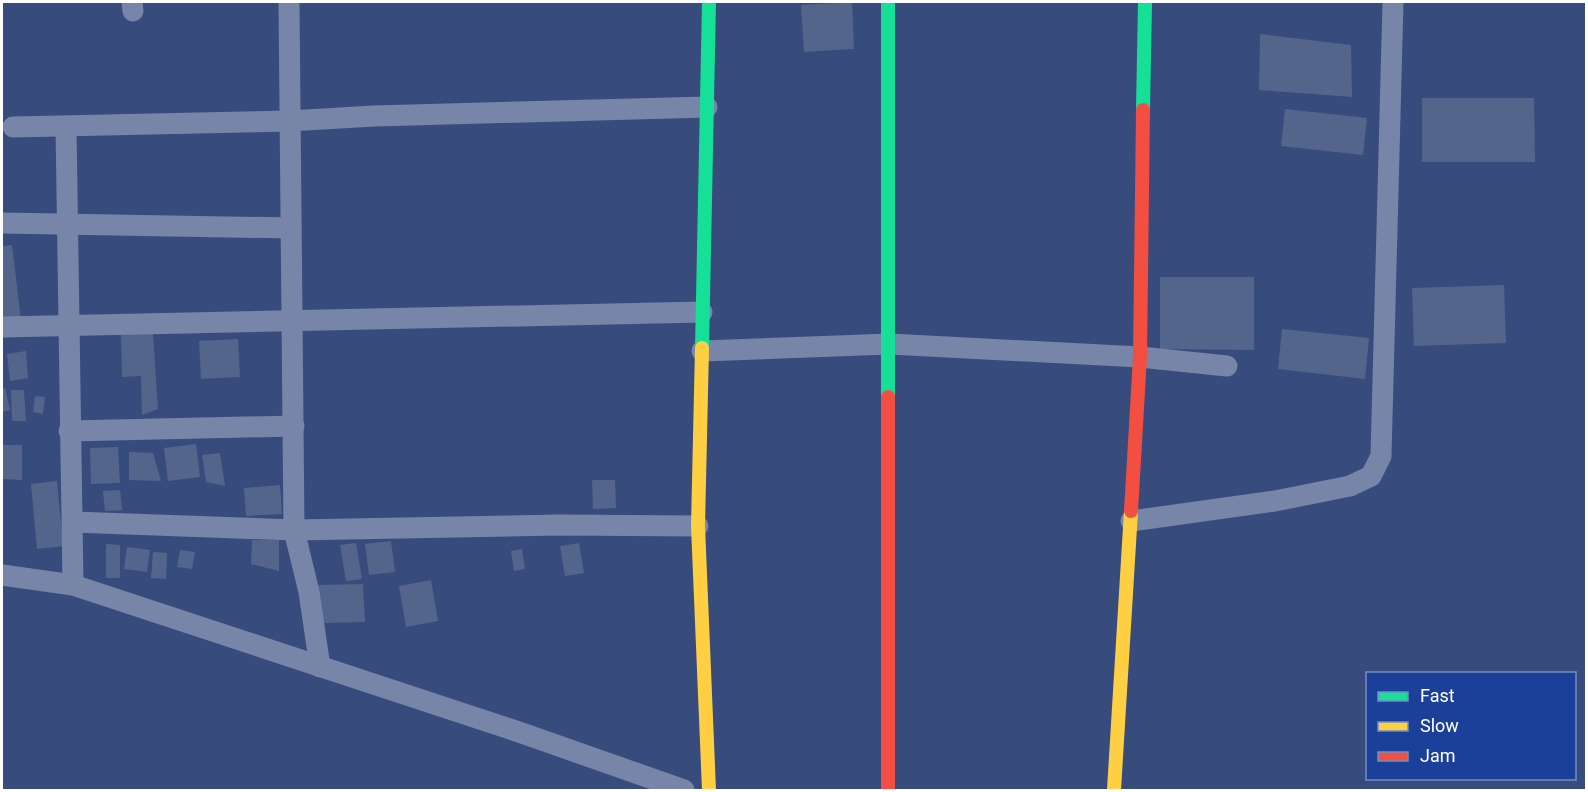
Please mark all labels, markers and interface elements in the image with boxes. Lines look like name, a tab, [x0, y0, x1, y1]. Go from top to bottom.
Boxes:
legend	[1366, 672, 1576, 780]
text: Fast	[1420, 685, 1455, 706]
text: Slow	[1420, 715, 1459, 736]
text: Jam	[1420, 745, 1456, 766]

